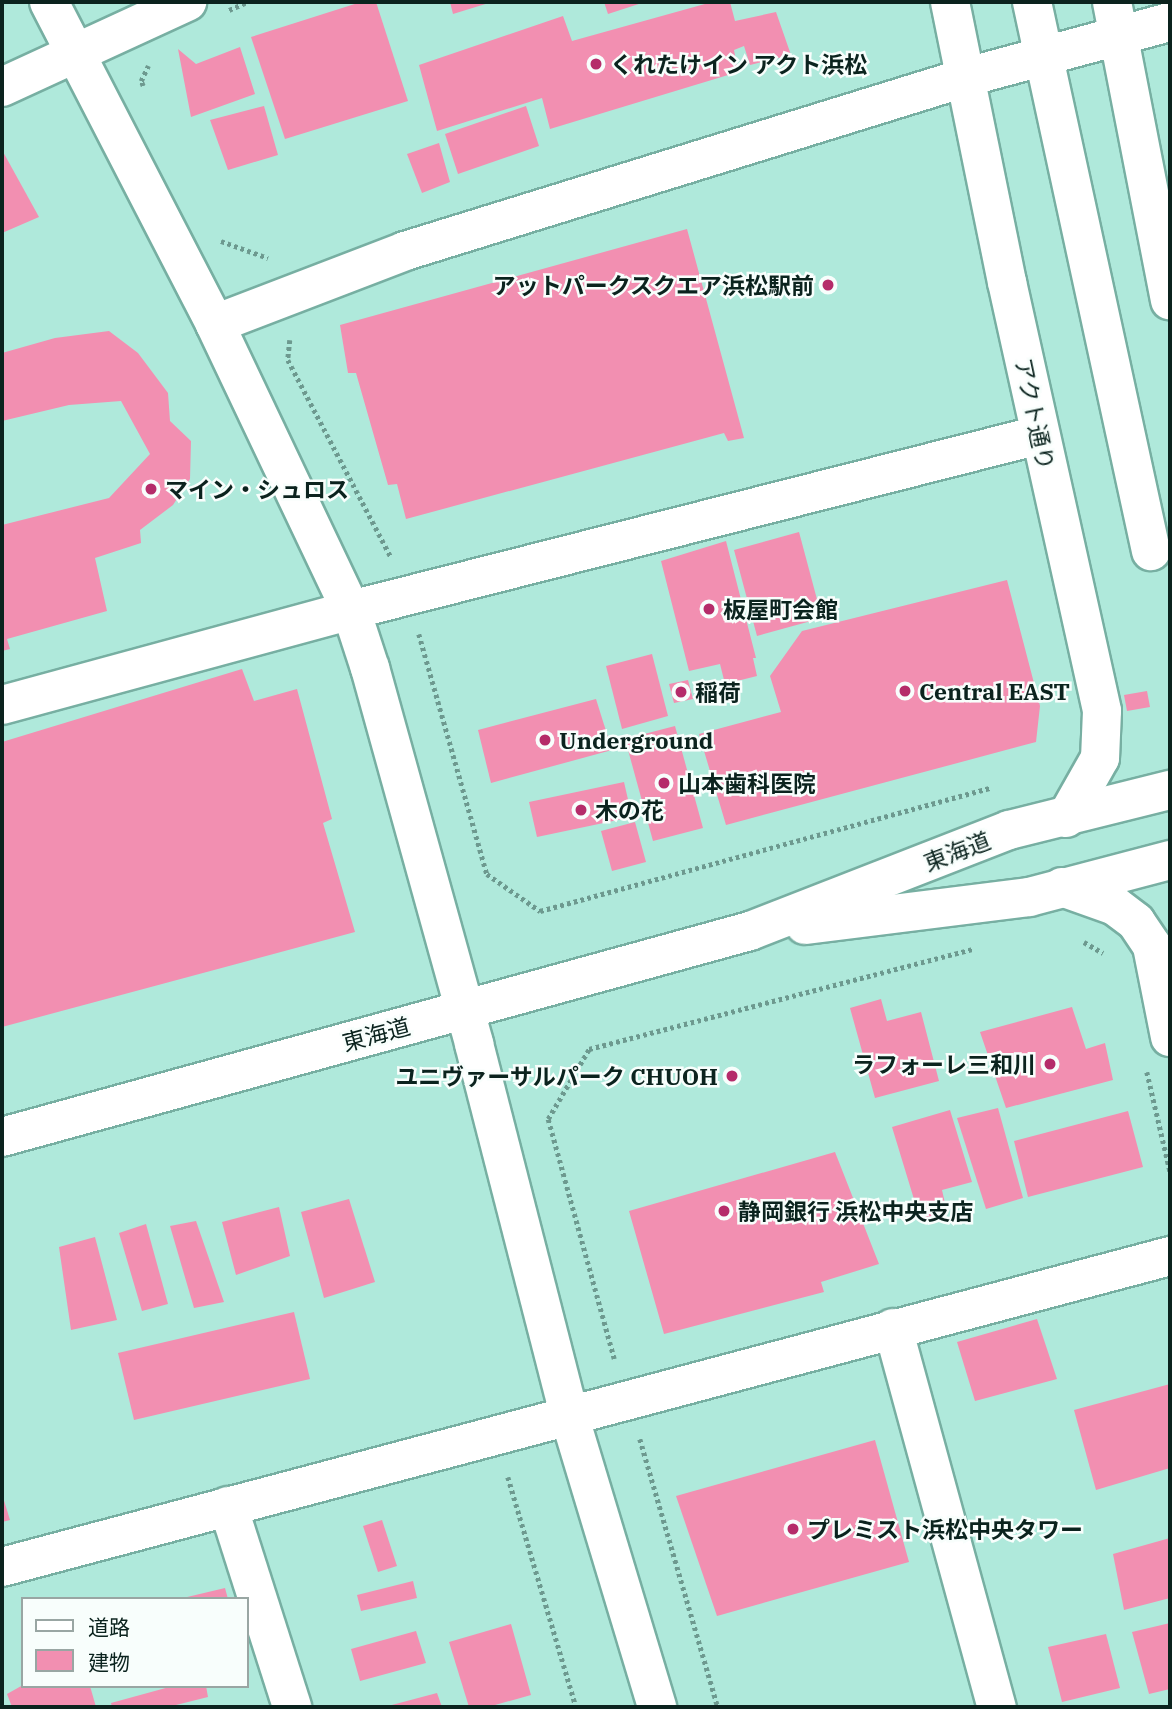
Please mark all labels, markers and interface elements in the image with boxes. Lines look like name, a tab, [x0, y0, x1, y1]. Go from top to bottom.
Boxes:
place label: くれたけイン アクト浜松	[610, 50, 868, 78]
marker: くれたけイン アクト浜松	[588, 56, 604, 72]
place label: アットパークスクエア浜松駅前	[492, 271, 814, 299]
marker: アットパークスクエア浜松駅前	[820, 277, 836, 293]
street label: アクト通り	[1010, 355, 1060, 473]
place label: マイン・シュロス	[165, 475, 349, 503]
marker: マイン・シュロス	[143, 481, 159, 497]
place label: 板屋町会館	[723, 595, 838, 623]
marker: 板屋町会館	[701, 601, 717, 617]
place label: Central EAST	[919, 677, 1070, 705]
place label: 稲荷	[695, 678, 741, 706]
marker: Central EAST	[897, 683, 913, 699]
marker: 稲荷	[673, 684, 689, 700]
place label: Underground	[559, 726, 713, 754]
marker: Underground	[537, 732, 553, 748]
place label: 山本歯科医院	[678, 769, 816, 797]
marker: 山本歯科医院	[656, 775, 672, 791]
place label: 木の花	[595, 796, 664, 824]
marker: 木の花	[573, 802, 589, 818]
street label: 東海道	[920, 826, 994, 876]
street label: 東海道	[339, 1012, 413, 1056]
place label: ラフォーレ三和川	[852, 1050, 1036, 1078]
marker: ラフォーレ三和川	[1042, 1056, 1058, 1072]
place label: ユニヴァーサルパーク CHUOH	[395, 1062, 718, 1090]
marker: ユニヴァーサルパーク CHUOH	[724, 1068, 740, 1084]
place label: 静岡銀行 浜松中央支店	[738, 1197, 973, 1225]
marker: 静岡銀行 浜松中央支店	[716, 1203, 732, 1219]
place label: プレミスト浜松中央タワー	[807, 1515, 1083, 1543]
marker: プレミスト浜松中央タワー	[785, 1521, 801, 1537]
legend	[21, 1597, 248, 1688]
text: 道路	[88, 1613, 130, 1641]
text: 建物	[88, 1648, 130, 1676]

